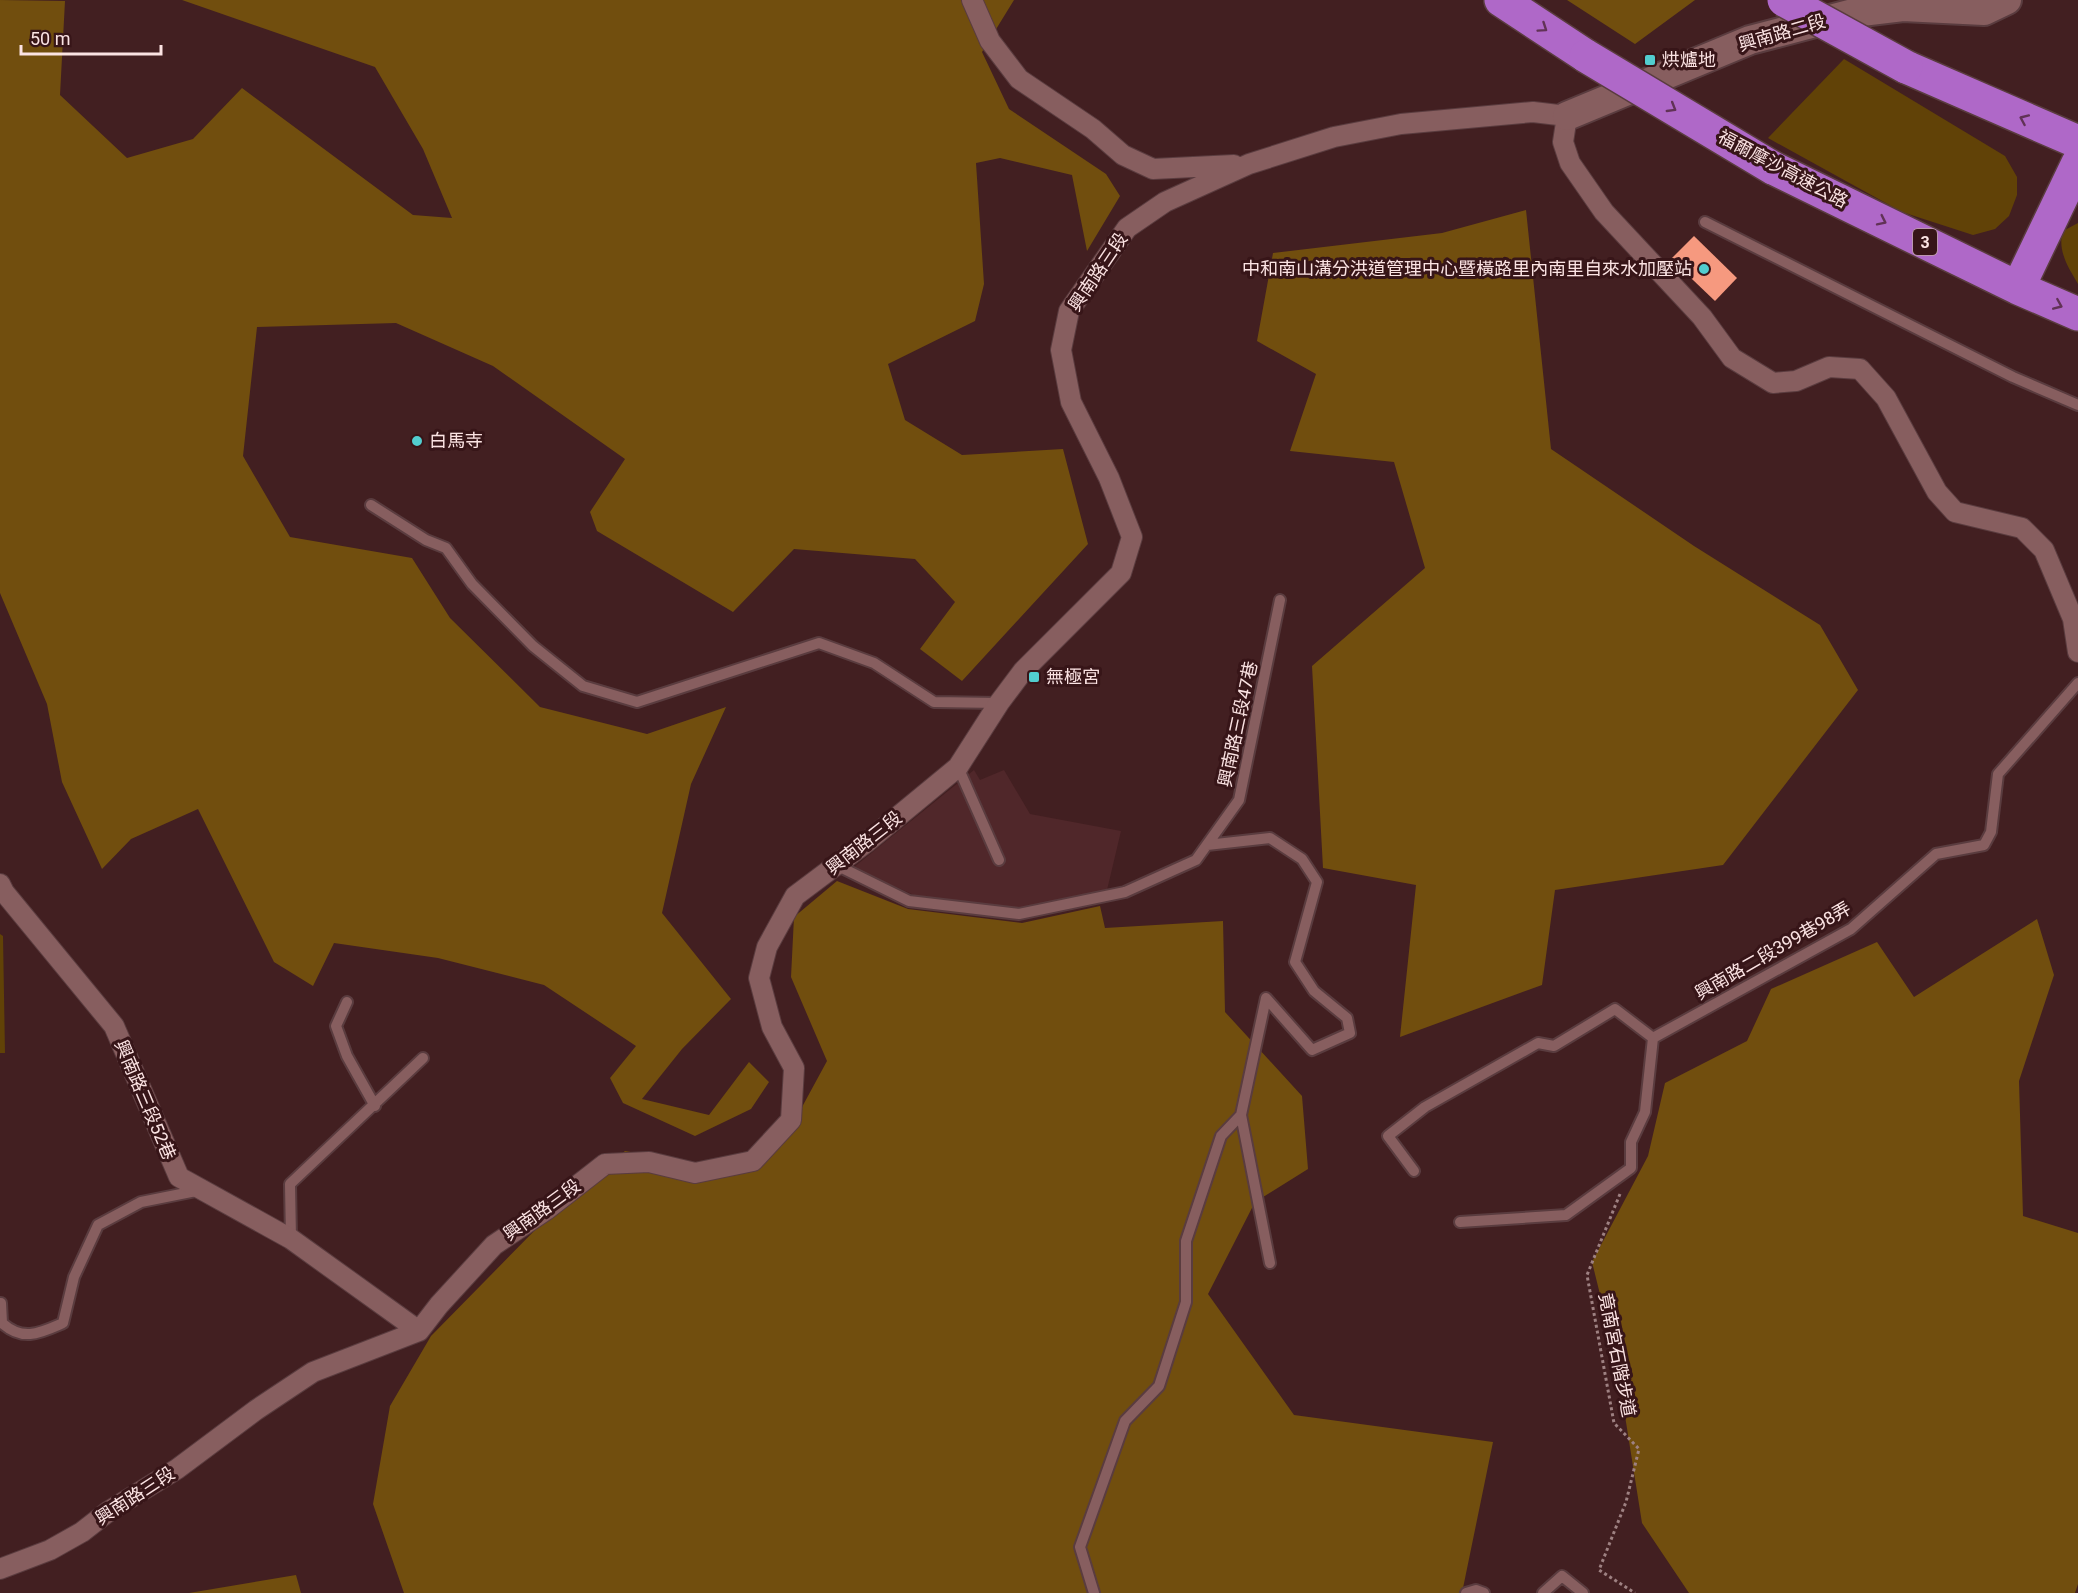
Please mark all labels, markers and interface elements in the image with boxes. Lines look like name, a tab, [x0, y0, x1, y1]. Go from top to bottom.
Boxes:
street label: 興南路二段	[1736, 10, 1828, 55]
scale bar	[21, 18, 160, 56]
one-way arrow	[1536, 21, 1547, 32]
text: 50 m	[30, 28, 70, 49]
place label: 烘爐地	[1662, 49, 1716, 70]
marker: 烘爐地	[1643, 53, 1657, 67]
one-way arrow	[1666, 100, 1676, 112]
one-way arrow	[2020, 114, 2031, 126]
street label: 福爾摩沙高速公路	[1715, 125, 1852, 212]
one-way arrow	[1876, 214, 1887, 226]
street label: 興南路三段	[1064, 229, 1131, 315]
road number: 3	[1913, 229, 1937, 255]
place label: 中和南山溝分洪道管理中心暨橫路里內南里自來水加壓站	[1242, 258, 1692, 279]
marker: 中和南山溝分洪道管理中心暨橫路里內南里自來水加壓站	[1697, 262, 1711, 276]
one-way arrow	[2052, 298, 2063, 310]
place label: 白馬寺	[429, 430, 483, 451]
marker: 白馬寺	[410, 434, 424, 448]
street label: 興南路三段47巷	[1214, 659, 1261, 789]
place label: 無極宮	[1046, 666, 1100, 687]
marker: 無極宮	[1027, 670, 1041, 684]
street label: 興南路三段	[822, 807, 906, 879]
street label: 興南路二段399巷98弄	[1691, 897, 1854, 1004]
street label: 興南路三段52巷	[111, 1037, 180, 1163]
street label: 興南路三段	[499, 1175, 584, 1245]
street label: 竟南宮石階步道	[1595, 1291, 1640, 1419]
street label: 興南路三段	[91, 1462, 178, 1529]

